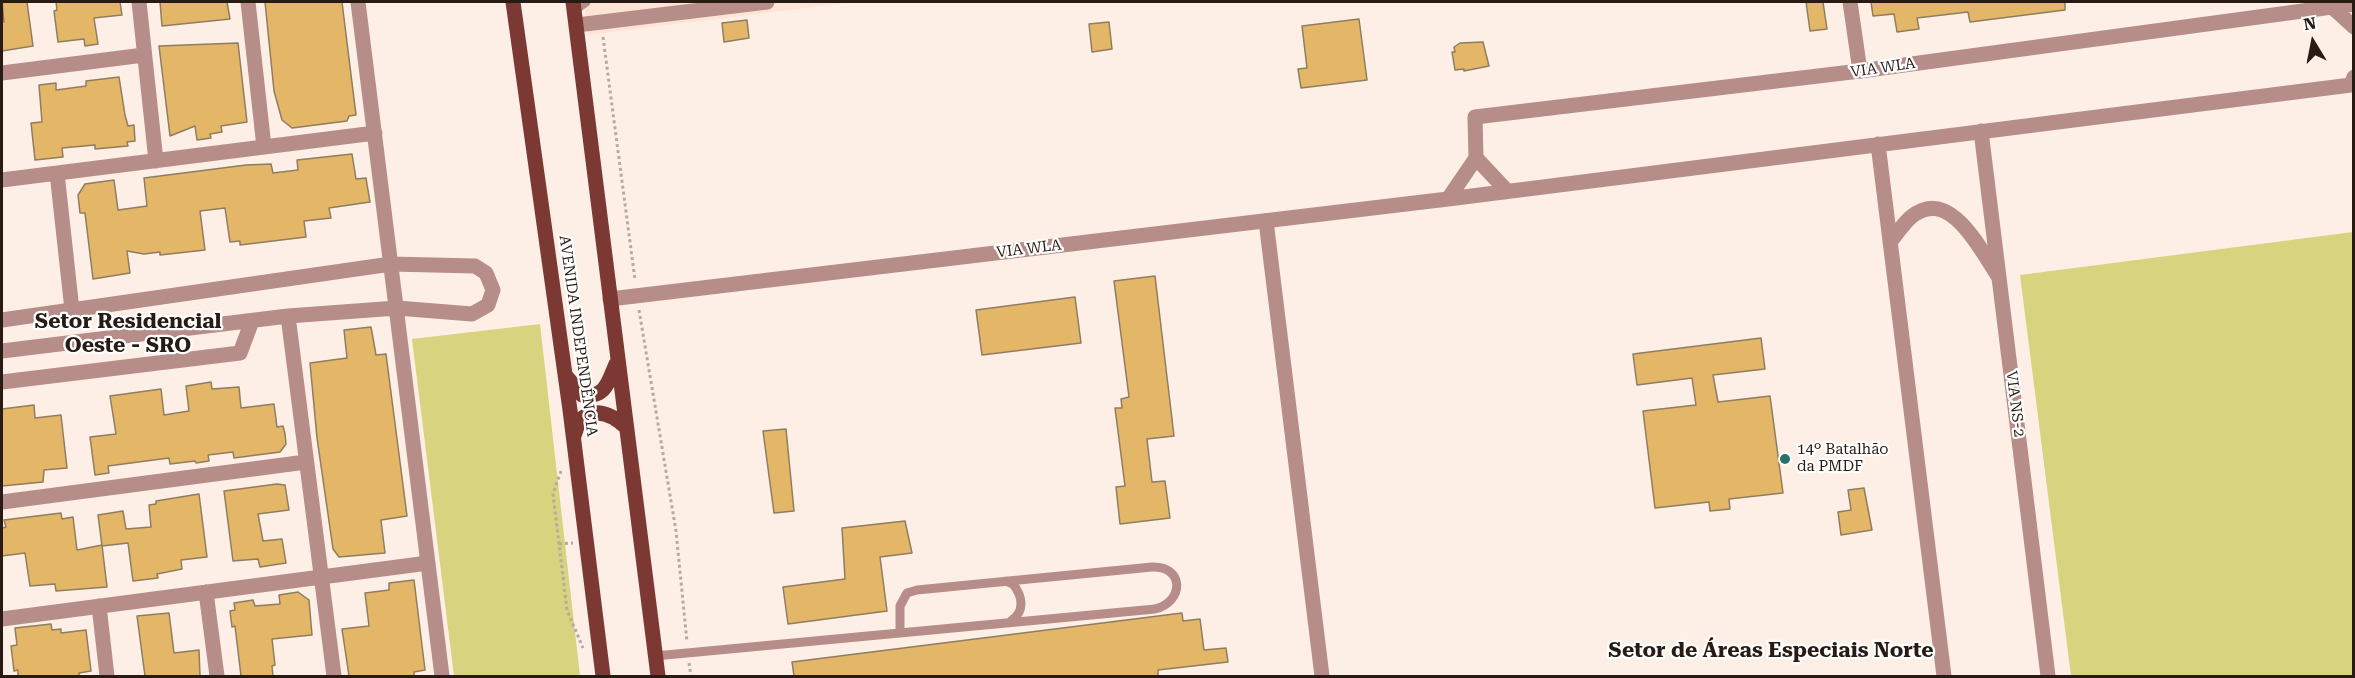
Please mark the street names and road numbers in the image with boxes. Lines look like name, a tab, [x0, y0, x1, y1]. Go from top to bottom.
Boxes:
street label: VIA WLA	[1849, 55, 1917, 81]
street label: AVENIDA INDEPENDÊNCIA	[555, 234, 601, 438]
street label: VIA WLA	[995, 236, 1063, 262]
street label: VIA NS-2	[2002, 370, 2028, 438]

